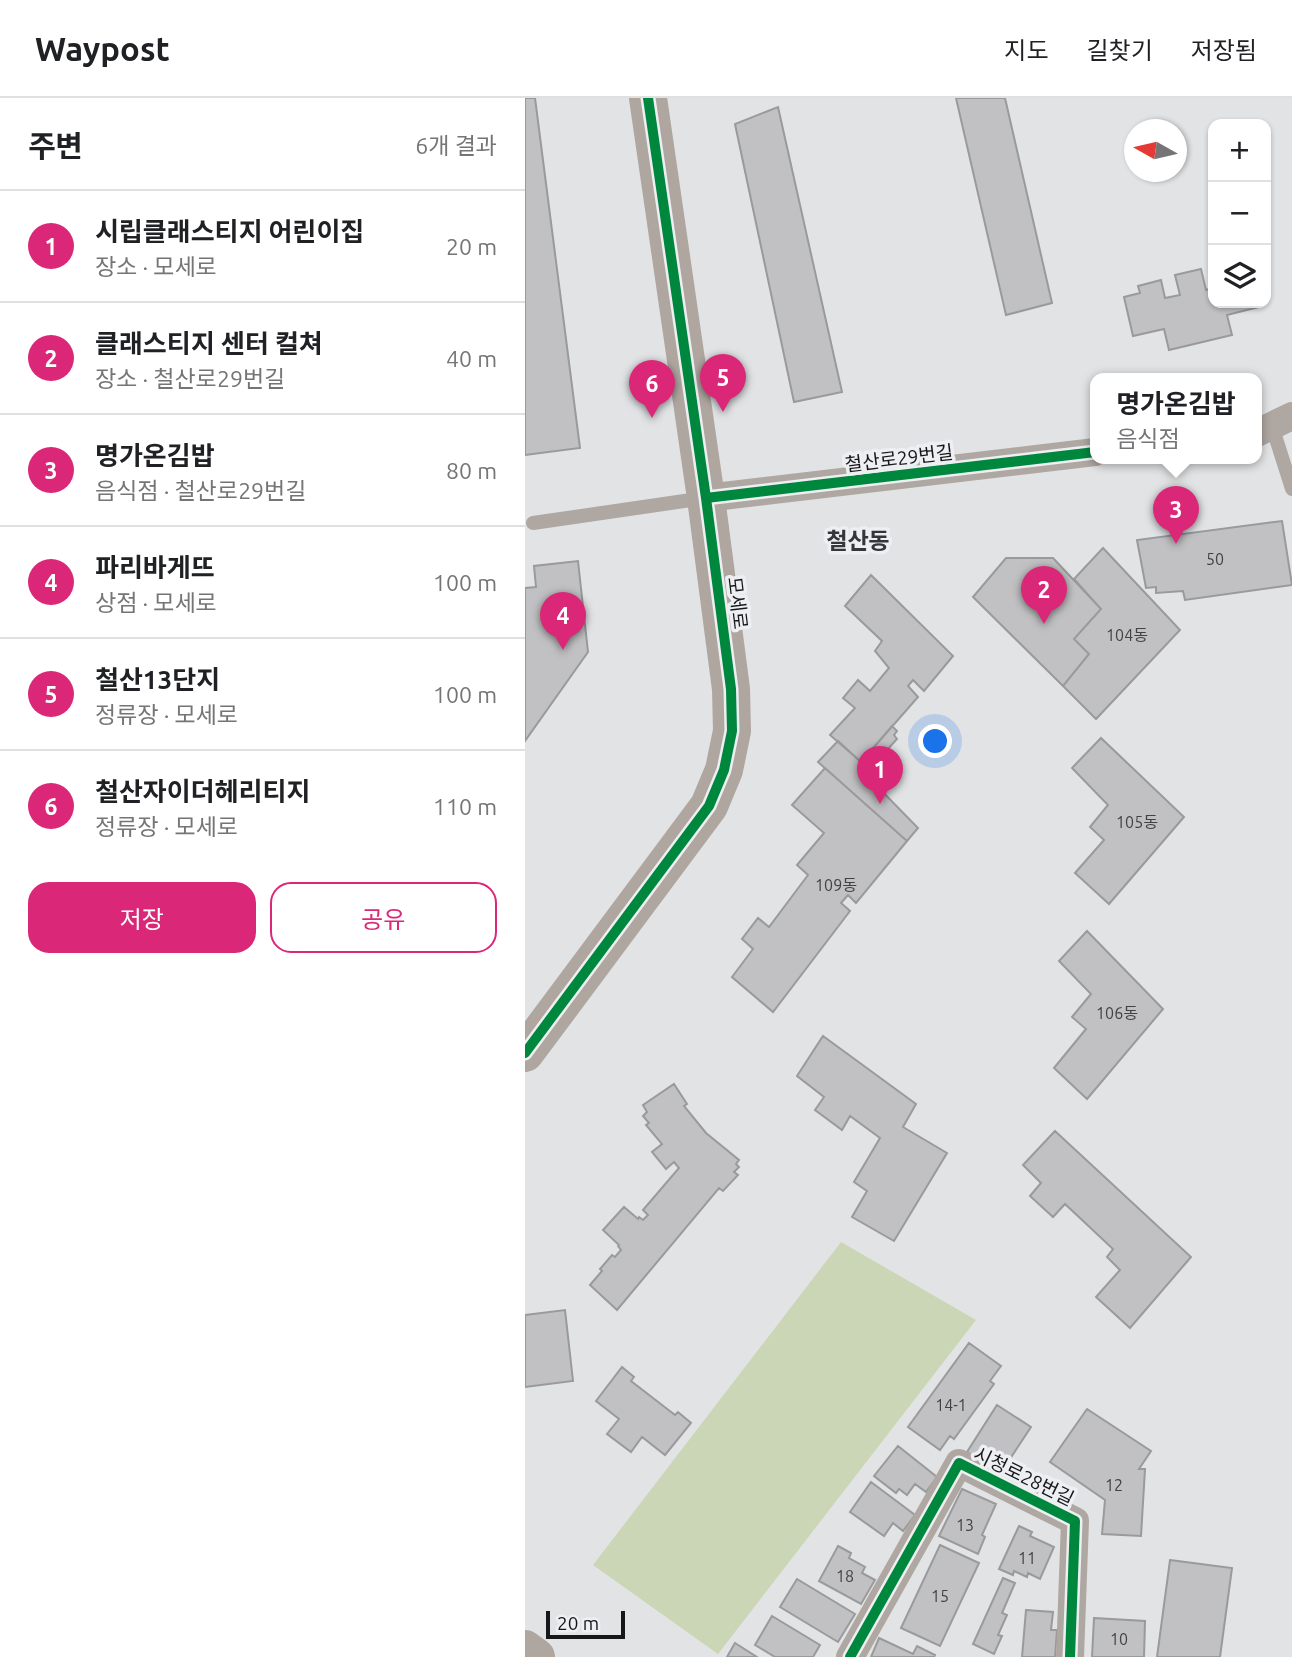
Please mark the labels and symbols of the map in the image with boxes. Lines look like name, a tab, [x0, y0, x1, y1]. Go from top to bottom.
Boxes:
north arrow	[1124, 119, 1187, 182]
pin: 5	[700, 354, 746, 412]
pin: 6	[629, 360, 675, 418]
street label: 철산로29번길	[844, 440, 954, 476]
pin: 3	[1153, 486, 1199, 544]
district label: 철산동	[826, 528, 890, 553]
house number: 50	[1206, 550, 1224, 568]
pin: 2	[1021, 566, 1067, 624]
street label: 모세로	[724, 576, 752, 630]
pin: 4	[540, 592, 586, 650]
house number: 104동	[1106, 626, 1148, 644]
your location	[918, 724, 952, 758]
pin: 1	[857, 746, 903, 804]
house number: 105동	[1116, 813, 1158, 831]
house number: 109동	[815, 876, 857, 894]
house number: 106동	[1096, 1004, 1138, 1022]
house number: 14-1	[935, 1396, 967, 1414]
street label: 시청로28번길	[970, 1442, 1078, 1510]
house number: 12	[1105, 1476, 1123, 1494]
house number: 13	[956, 1516, 974, 1534]
house number: 11	[1018, 1549, 1036, 1567]
house number: 18	[836, 1567, 854, 1585]
house number: 15	[931, 1587, 949, 1605]
scale bar	[546, 1608, 625, 1640]
house number: 10	[1110, 1630, 1128, 1648]

